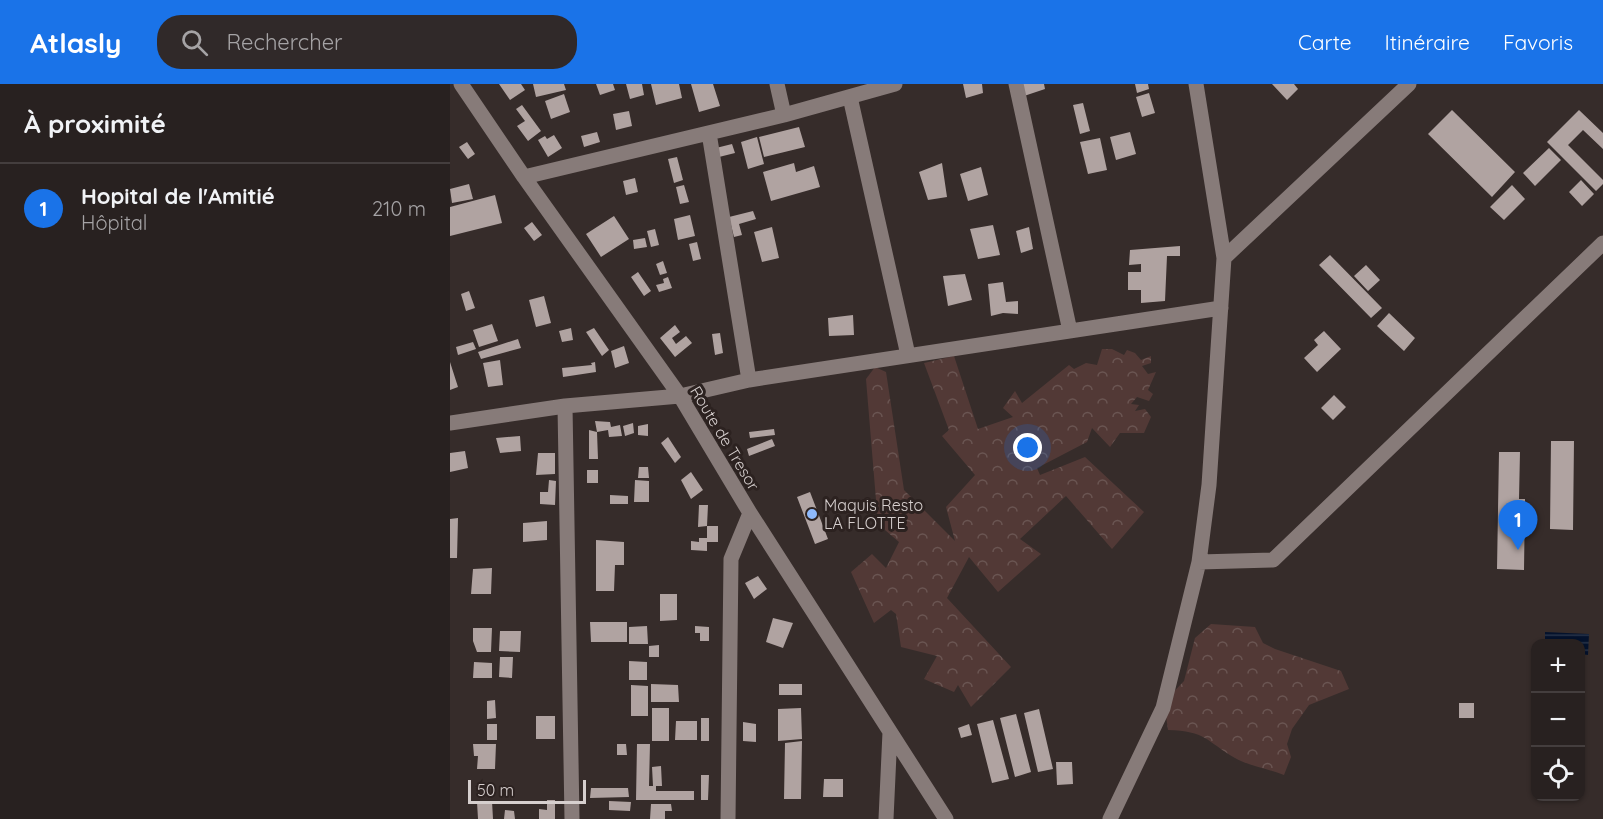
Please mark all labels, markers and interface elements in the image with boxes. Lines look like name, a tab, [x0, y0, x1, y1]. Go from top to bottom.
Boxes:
search box	[157, 15, 577, 69]
text: Atlasly	[30, 25, 121, 60]
icon: search	[178, 26, 211, 59]
text: Rechercher	[226, 28, 343, 56]
text: Carte	[1298, 29, 1352, 55]
text: Itinéraire	[1385, 29, 1470, 55]
text: Favoris	[1503, 29, 1573, 55]
text: À proximité	[24, 107, 166, 140]
text: Hopital de l'Amitié	[81, 182, 275, 210]
text: 1	[40, 196, 47, 221]
text: 210 m	[372, 196, 426, 221]
text: Hôpital	[81, 210, 147, 235]
street label: Route de Tresor	[686, 382, 764, 494]
your location	[1013, 433, 1042, 462]
place label: Maquis Resto LA FLOTTE	[824, 495, 923, 533]
pin: 1	[1498, 500, 1538, 550]
marker: Maquis Resto LA FLOTTE	[805, 507, 819, 521]
map controls	[1531, 639, 1585, 801]
button: +	[1531, 639, 1585, 693]
button: −	[1531, 693, 1585, 747]
button: locate	[1531, 747, 1585, 801]
scale bar	[468, 777, 586, 804]
text: 50 m	[477, 780, 514, 800]

